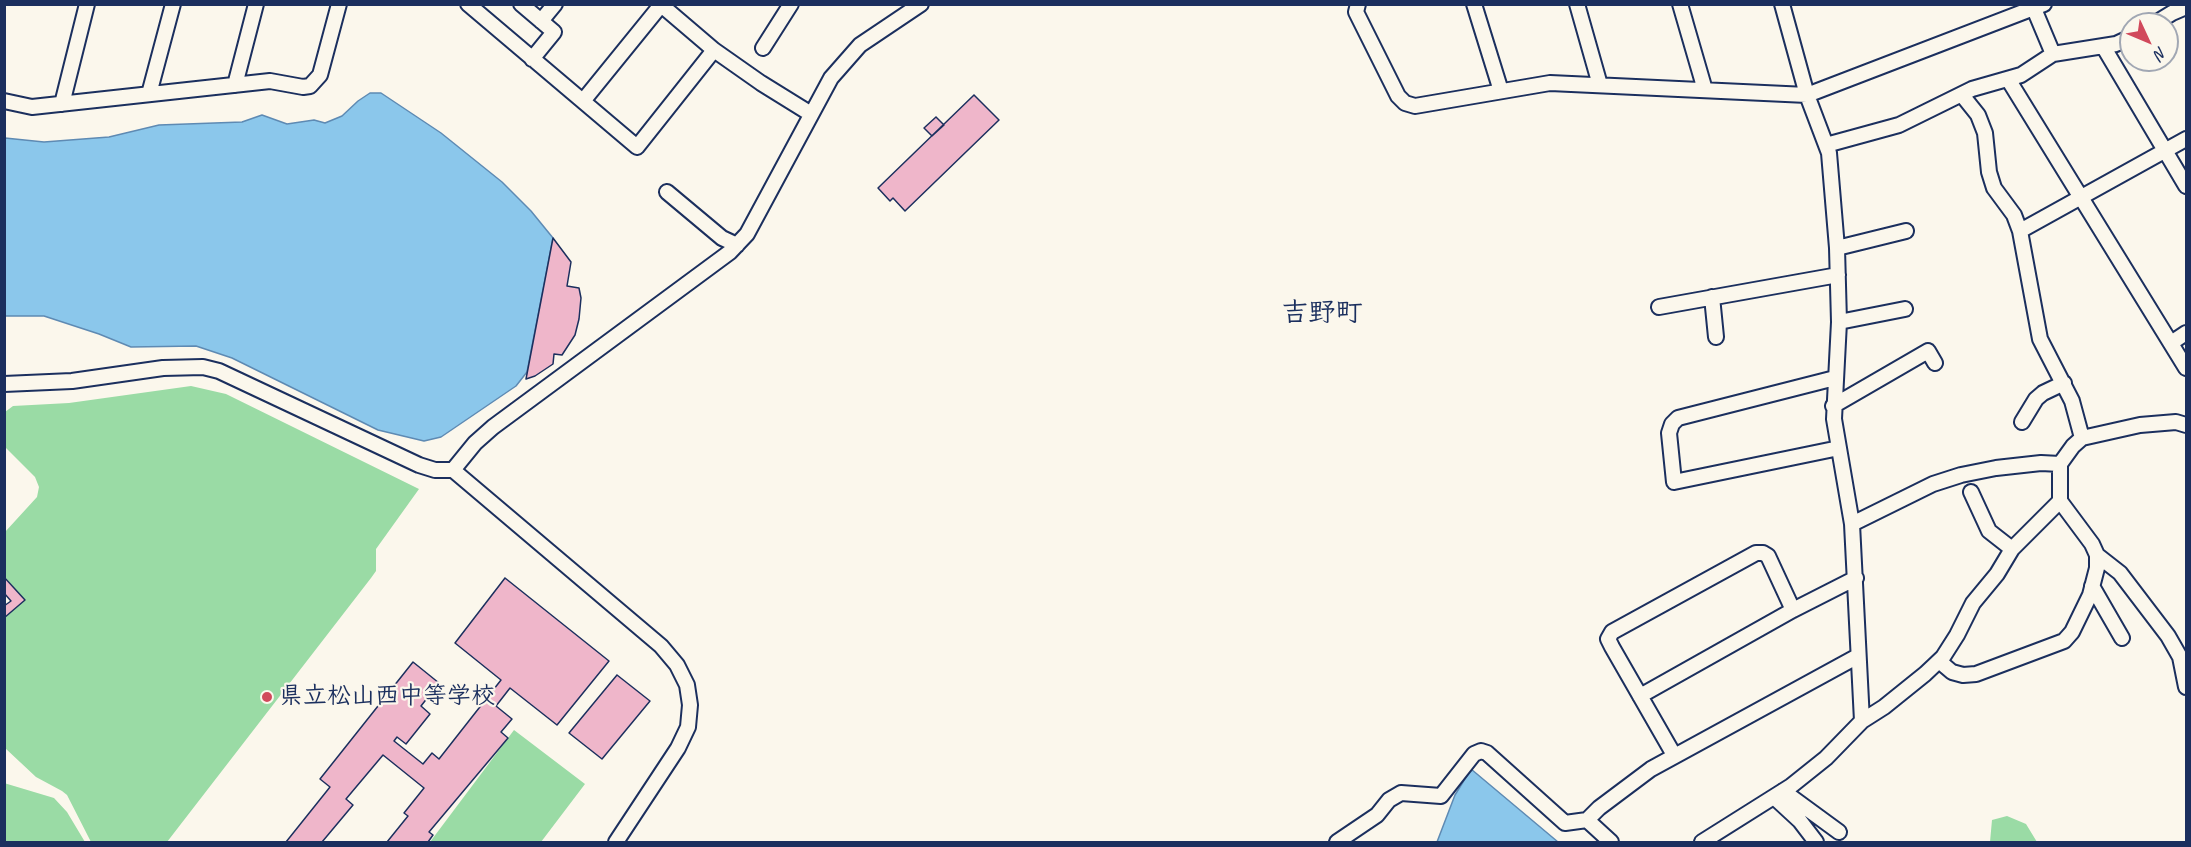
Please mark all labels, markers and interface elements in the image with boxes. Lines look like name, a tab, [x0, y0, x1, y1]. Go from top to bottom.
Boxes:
north arrow	[2119, 12, 2179, 72]
text: N	[2150, 43, 2171, 64]
district label: 吉野町	[1282, 298, 1362, 330]
place label: 県立松山西中等学校	[279, 683, 495, 711]
marker: 県立松山西中等学校	[260, 690, 274, 704]

